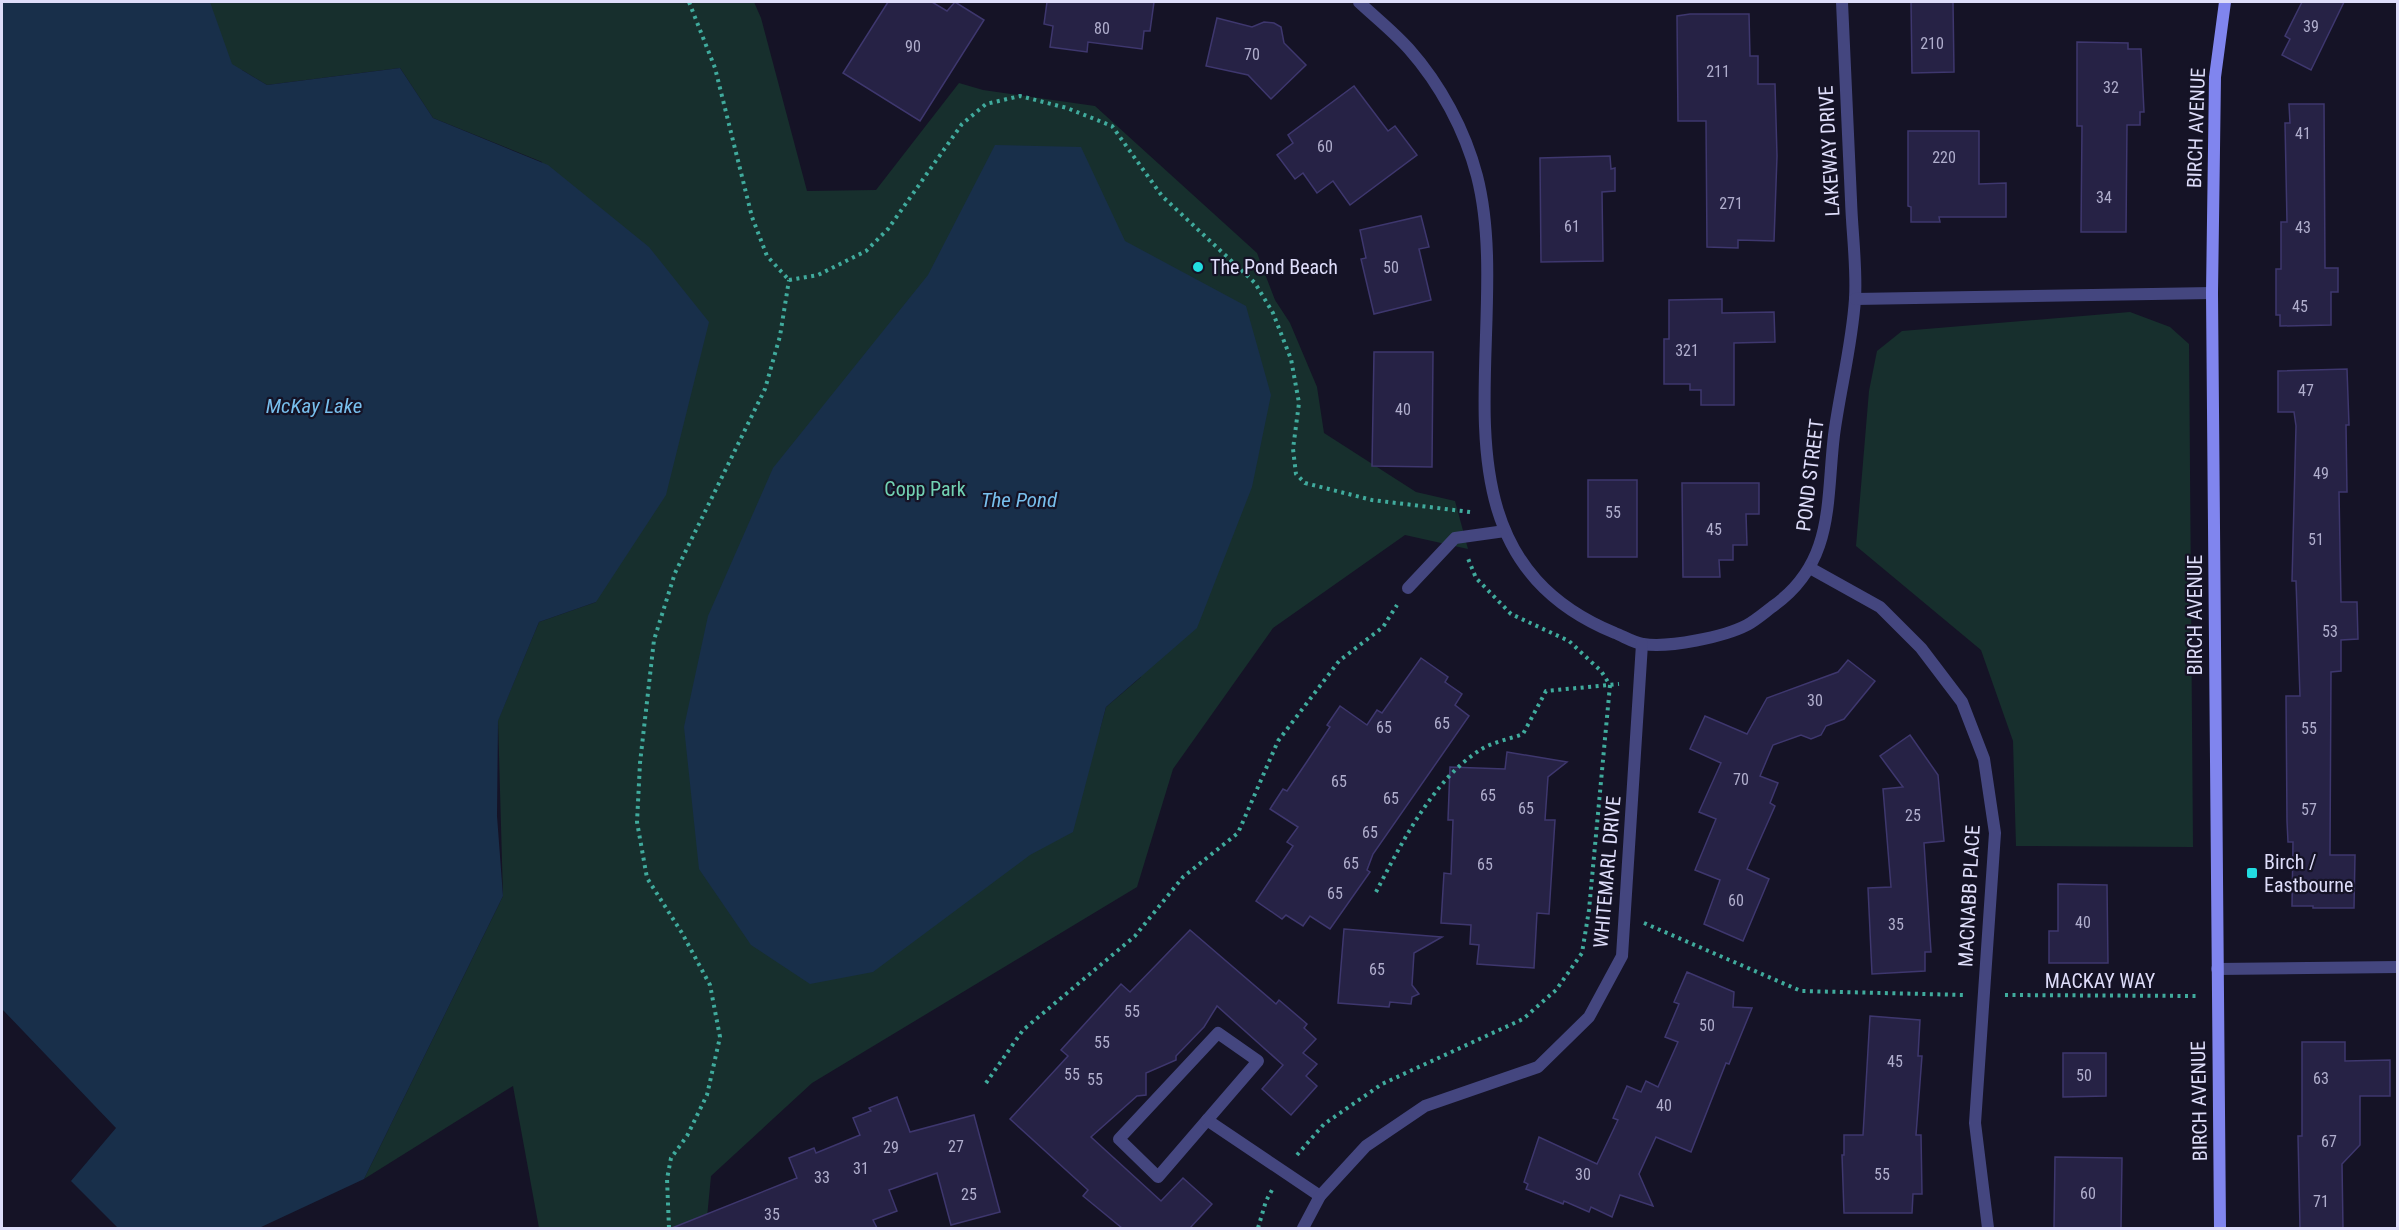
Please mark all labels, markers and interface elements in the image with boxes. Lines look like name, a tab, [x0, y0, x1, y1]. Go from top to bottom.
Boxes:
house number: 39	[2303, 17, 2319, 36]
house number: 80	[1094, 19, 1110, 38]
house number: 210	[1920, 34, 1944, 53]
house number: 90	[905, 37, 921, 56]
house number: 70	[1244, 45, 1260, 64]
house number: 211	[1706, 62, 1730, 81]
street label: BIRCH AVENUE	[2182, 67, 2210, 189]
house number: 32	[2103, 78, 2119, 97]
street label: LAKEWAY DRIVE	[1814, 85, 1844, 217]
house number: 41	[2295, 124, 2311, 143]
house number: 60	[1317, 137, 1333, 156]
house number: 220	[1932, 148, 1956, 167]
house number: 34	[2096, 188, 2112, 207]
house number: 271	[1719, 194, 1743, 213]
house number: 61	[1564, 217, 1580, 236]
house number: 43	[2295, 218, 2311, 237]
place label: The Pond Beach	[1210, 255, 1338, 279]
house number: 50	[1383, 258, 1399, 277]
marker: The Pond Beach	[1191, 260, 1205, 274]
house number: 45	[2292, 297, 2308, 316]
house number: 321	[1675, 341, 1699, 360]
house number: 47	[2298, 381, 2314, 400]
water label: McKay Lake	[266, 394, 362, 418]
house number: 40	[1395, 400, 1411, 419]
street label: POND STREET	[1791, 417, 1829, 533]
house number: 49	[2313, 464, 2329, 483]
park label: Copp Park	[884, 477, 966, 501]
water label: The Pond	[981, 488, 1058, 512]
house number: 55	[1605, 503, 1621, 522]
house number: 45	[1706, 520, 1722, 539]
house number: 51	[2308, 530, 2324, 549]
street label: BIRCH AVENUE	[2183, 555, 2207, 675]
house number: 53	[2322, 622, 2338, 641]
house number: 30	[1807, 691, 1823, 710]
house number: 65	[1434, 714, 1450, 733]
house number: 65	[1376, 718, 1392, 737]
house number: 55	[2301, 719, 2317, 738]
house number: 70	[1733, 770, 1749, 789]
house number: 65	[1331, 772, 1347, 791]
house number: 65	[1480, 786, 1496, 805]
house number: 65	[1383, 789, 1399, 808]
street label: WHITEMARL DRIVE	[1588, 795, 1626, 949]
house number: 65	[1518, 799, 1534, 818]
house number: 57	[2301, 800, 2317, 819]
house number: 25	[1905, 806, 1921, 825]
house number: 65	[1362, 823, 1378, 842]
street label: MACNABB PLACE	[1953, 824, 1985, 968]
place label: Birch / Eastbourne	[2264, 850, 2353, 897]
house number: 65	[1343, 854, 1359, 873]
house number: 65	[1477, 855, 1493, 874]
marker: Birch / Eastbourne	[2245, 866, 2259, 880]
house number: 65	[1327, 884, 1343, 903]
house number: 60	[1728, 891, 1744, 910]
house number: 40	[2075, 913, 2091, 932]
house number: 35	[1888, 915, 1904, 934]
house number: 65	[1369, 960, 1385, 979]
street label: MACKAY WAY	[2045, 969, 2156, 993]
house number: 55	[1124, 1002, 1140, 1021]
house number: 50	[1699, 1016, 1715, 1035]
house number: 55	[1094, 1033, 1110, 1052]
street label: BIRCH AVENUE	[2186, 1041, 2212, 1161]
house number: 45	[1887, 1052, 1903, 1071]
house number: 55	[1064, 1065, 1080, 1084]
house number: 50	[2076, 1066, 2092, 1085]
house number: 63	[2313, 1069, 2329, 1088]
house number: 55	[1087, 1070, 1103, 1089]
house number: 40	[1656, 1096, 1672, 1115]
house number: 67	[2321, 1132, 2337, 1151]
house number: 27	[948, 1137, 964, 1156]
house number: 29	[883, 1138, 899, 1157]
house number: 31	[853, 1159, 869, 1178]
house number: 30	[1575, 1165, 1591, 1184]
house number: 55	[1874, 1165, 1890, 1184]
house number: 33	[814, 1168, 830, 1187]
house number: 60	[2080, 1184, 2096, 1203]
house number: 25	[961, 1185, 977, 1204]
house number: 71	[2313, 1192, 2329, 1211]
house number: 35	[764, 1205, 780, 1224]

